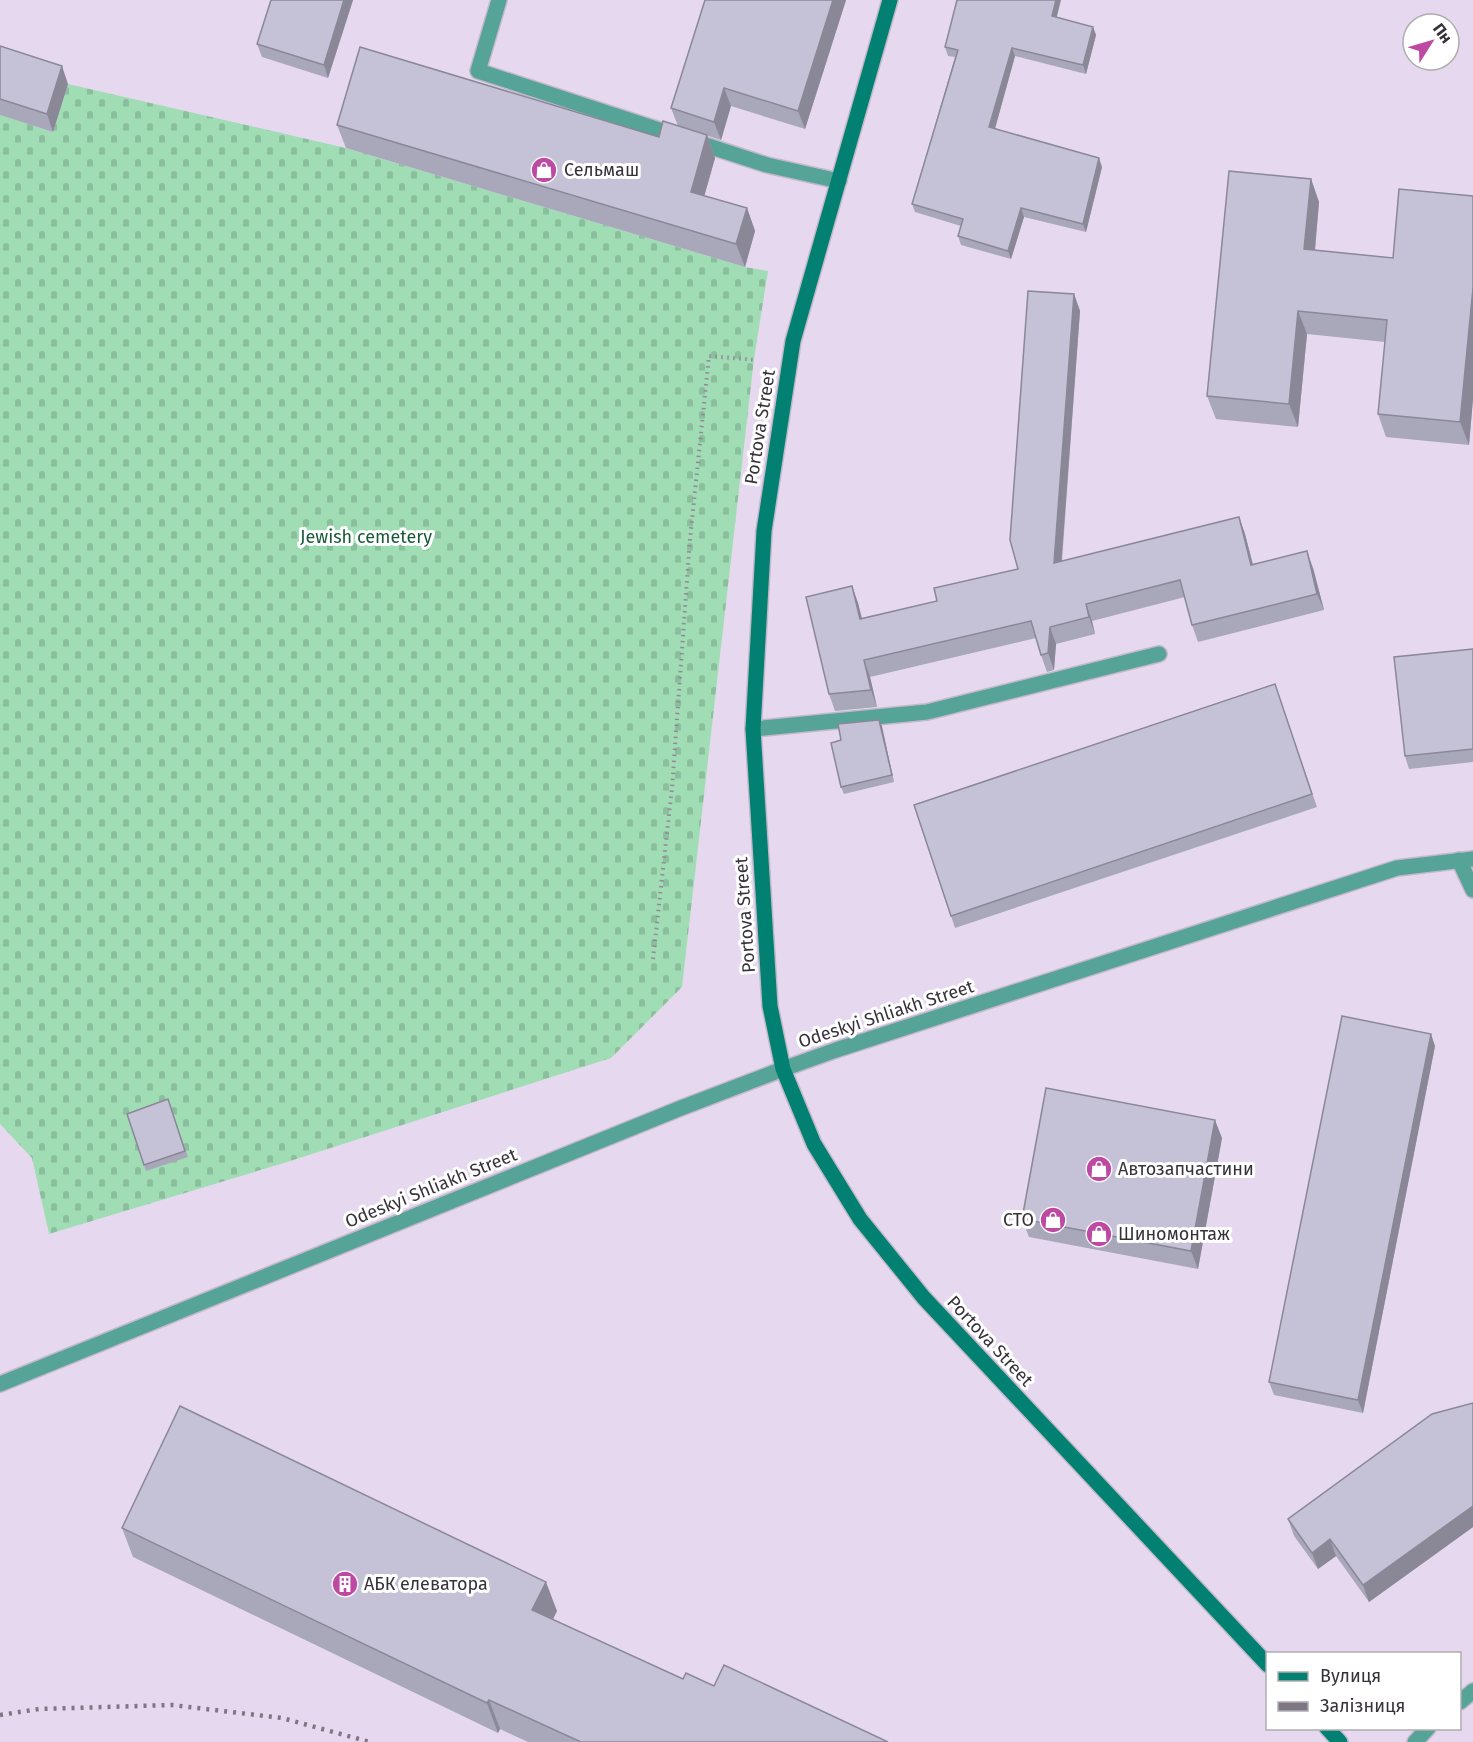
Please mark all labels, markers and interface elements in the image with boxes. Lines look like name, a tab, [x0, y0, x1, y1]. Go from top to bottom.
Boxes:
north arrow	[1401, 12, 1461, 72]
text: Пн	[1429, 20, 1456, 47]
shop icon: Сельмаш	[529, 155, 559, 185]
place label: Сельмаш	[564, 159, 639, 181]
street label: Portova Street	[740, 367, 780, 486]
park label: Jewish cemetery	[300, 526, 432, 548]
street label: Portova Street	[730, 856, 760, 974]
street label: Odeskyi Shliakh Street	[795, 975, 977, 1053]
street label: Odeskyi Shliakh Street	[342, 1143, 521, 1233]
shop icon: Автозапчастини	[1084, 1154, 1114, 1184]
place label: Автозапчастини	[1118, 1158, 1254, 1180]
shop icon: СТО	[1038, 1205, 1068, 1235]
place label: СТО	[1003, 1209, 1034, 1231]
shop icon: Шиномонтаж	[1084, 1219, 1114, 1249]
place label: Шиномонтаж	[1118, 1223, 1230, 1245]
street label: Portova Street	[942, 1291, 1038, 1391]
building icon: АБК елеватора	[330, 1569, 360, 1599]
place label: АБК елеватора	[364, 1573, 488, 1595]
legend	[1266, 1652, 1461, 1730]
text: Вулиця	[1320, 1665, 1381, 1687]
text: Залізниця	[1320, 1695, 1406, 1717]

